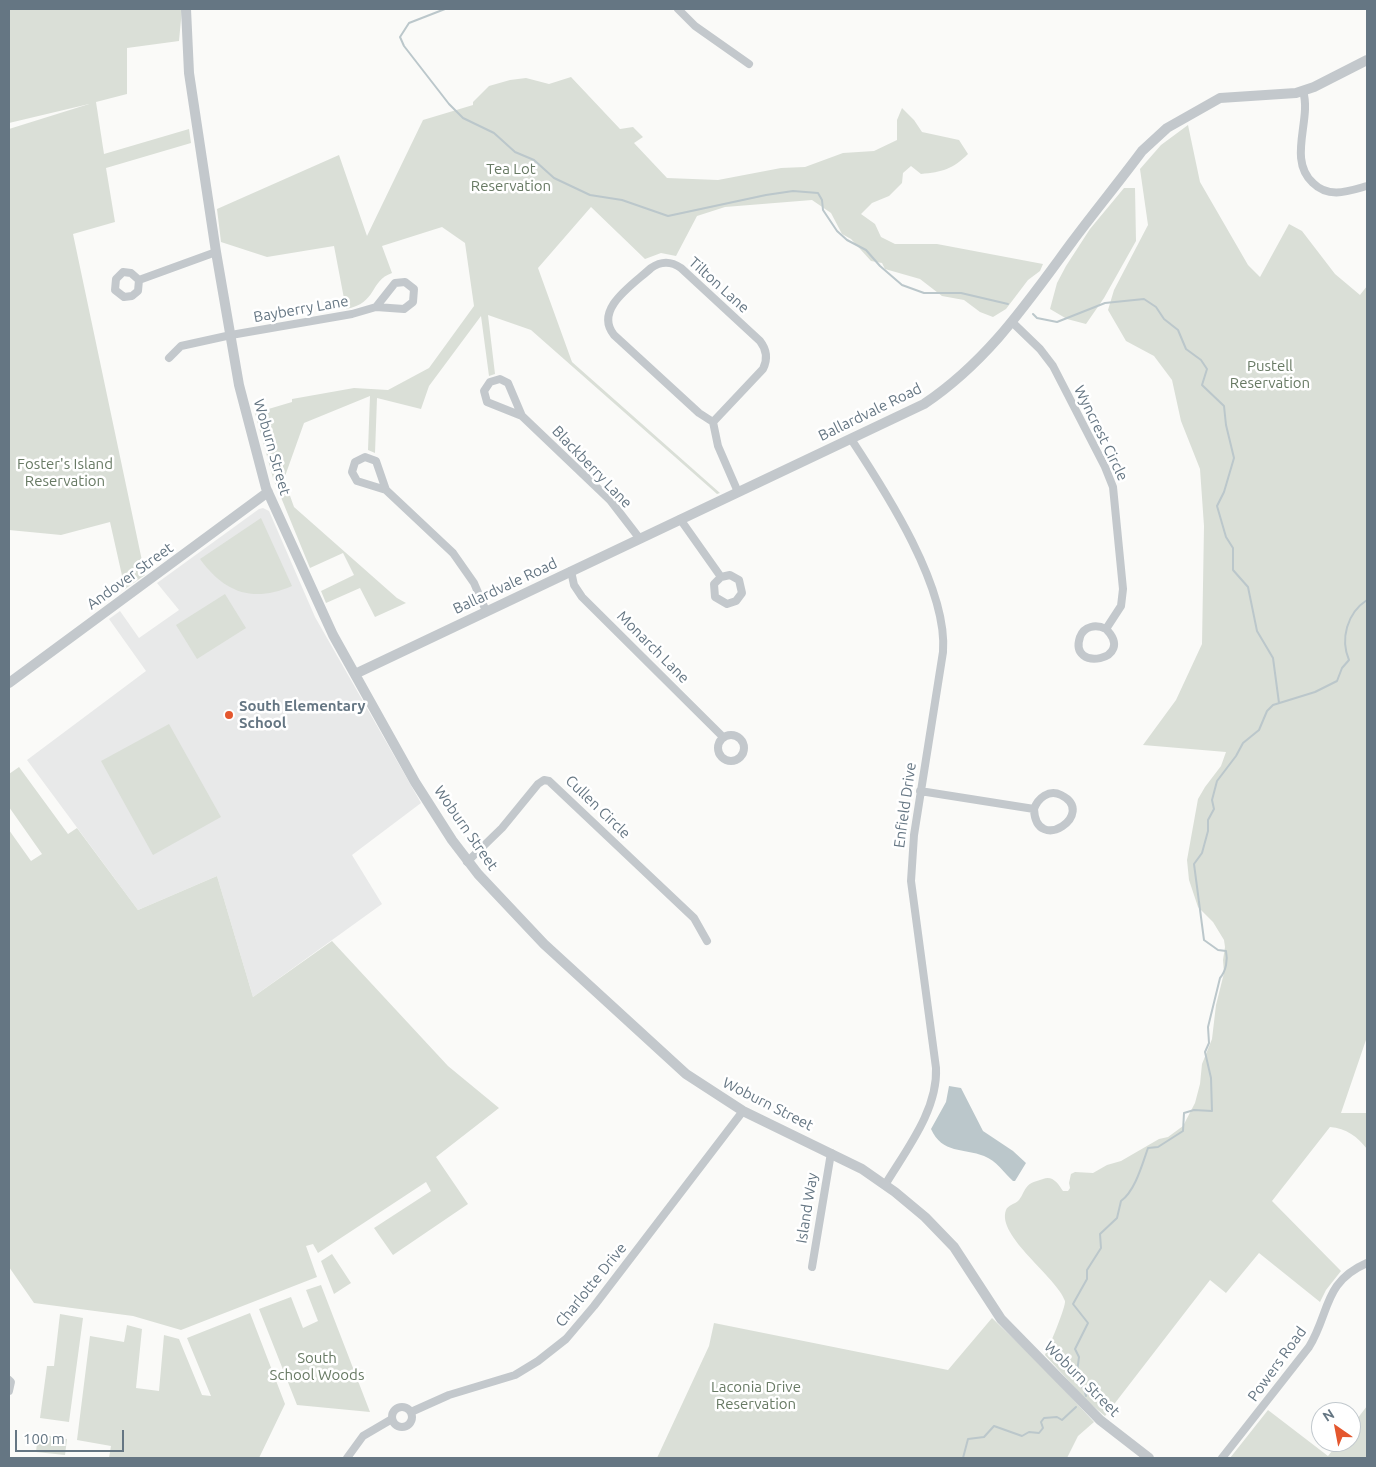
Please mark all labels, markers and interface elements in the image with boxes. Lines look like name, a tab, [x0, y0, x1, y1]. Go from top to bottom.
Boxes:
park label: Tea Lot Reservation	[471, 160, 551, 195]
street label: Tilton Lane	[685, 253, 753, 317]
street label: Bayberry Lane	[252, 292, 350, 326]
park label: Pustell Reservation	[1230, 357, 1310, 392]
street label: Ballardvale Road	[815, 379, 925, 445]
street label: Wyncrest Circle	[1070, 382, 1132, 484]
street label: Woburn Street	[250, 397, 294, 497]
street label: Blackberry Lane	[548, 422, 636, 512]
park label: Foster's Island Reservation	[17, 455, 113, 490]
street label: Andover Street	[83, 539, 177, 613]
street label: Ballardvale Road	[450, 554, 560, 618]
street label: Monarch Lane	[613, 607, 693, 687]
place label: South Elementary School	[239, 697, 366, 732]
marker: South Elementary School	[223, 709, 235, 721]
street label: Enfield Drive	[890, 761, 920, 849]
street label: Cullen Circle	[562, 772, 634, 842]
street label: Woburn Street	[430, 782, 502, 874]
street label: Woburn Street	[720, 1073, 816, 1135]
street label: Island Way	[793, 1171, 821, 1245]
street label: Charlotte Drive	[552, 1239, 630, 1331]
street label: Powers Road	[1244, 1323, 1310, 1405]
street label: Woburn Street	[1041, 1338, 1123, 1420]
park label: South School Woods	[270, 1349, 364, 1384]
park label: Laconia Drive Reservation	[711, 1378, 801, 1413]
north arrow	[1311, 1402, 1361, 1452]
text: N	[1320, 1406, 1337, 1425]
scale bar	[18, 1420, 126, 1452]
text: 100 m	[23, 1430, 65, 1447]

